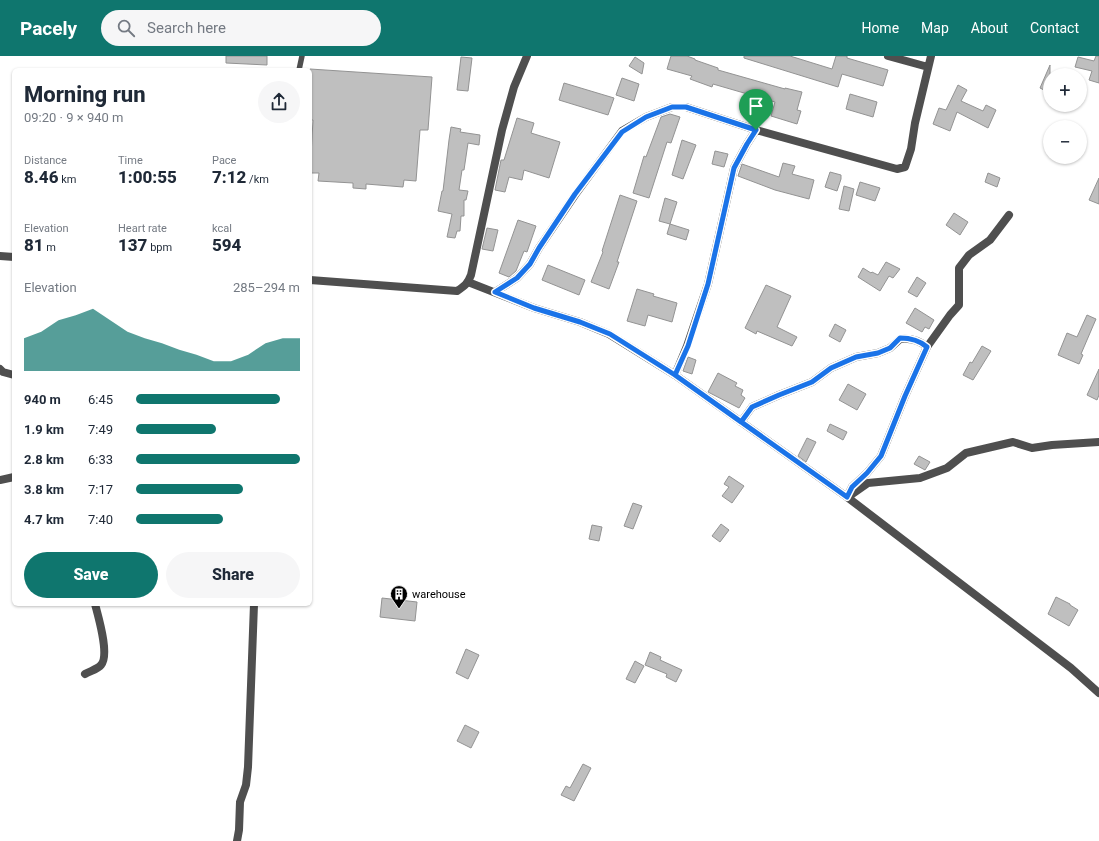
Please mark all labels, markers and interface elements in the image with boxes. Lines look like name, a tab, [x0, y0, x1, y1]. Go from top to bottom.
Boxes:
search box	[101, 10, 381, 46]
text: Pacely	[20, 17, 77, 40]
icon: search	[115, 17, 137, 39]
text: Search here	[147, 19, 226, 37]
text: Home	[861, 20, 899, 36]
text: Map	[921, 20, 949, 36]
text: About	[971, 20, 1008, 36]
text: Contact	[1030, 20, 1079, 36]
map controls	[1043, 68, 1087, 164]
button: +	[1043, 68, 1087, 112]
button: share	[258, 81, 300, 123]
text: Morning run	[24, 82, 146, 107]
pin	[739, 89, 773, 130]
icon: arrive	[745, 95, 767, 117]
text: 09:20 · 9 × 940 m	[24, 110, 123, 125]
button: −	[1043, 120, 1087, 164]
text: Distance	[24, 154, 67, 167]
text: Time	[118, 154, 143, 167]
text: Pace	[212, 154, 236, 167]
text: 8.46	[24, 167, 58, 187]
text: 1:00:55	[118, 167, 177, 187]
text: 7:12	[212, 167, 246, 187]
text: km	[58, 173, 76, 186]
text: /km	[246, 173, 269, 186]
text: Elevation	[24, 222, 69, 235]
text: Heart rate	[118, 222, 167, 235]
text: kcal	[212, 222, 232, 235]
text: 81	[24, 235, 44, 255]
text: 137	[118, 235, 147, 255]
text: 594	[212, 235, 241, 255]
text: m	[44, 241, 56, 254]
text: bpm	[147, 241, 172, 254]
text: Elevation	[24, 280, 77, 295]
text: 285–294 m	[233, 280, 300, 295]
text: 940 m	[24, 392, 61, 407]
text: 6:45	[88, 392, 113, 407]
text: 1.9 km	[24, 422, 64, 437]
text: 7:49	[88, 422, 113, 437]
text: 2.8 km	[24, 452, 64, 467]
text: 6:33	[88, 452, 113, 467]
text: 3.8 km	[24, 482, 64, 497]
text: 7:17	[88, 482, 113, 497]
text: 4.7 km	[24, 512, 64, 527]
text: 7:40	[88, 512, 113, 527]
button: Save	[24, 552, 158, 598]
button: Share	[166, 552, 300, 598]
building icon: warehouse	[389, 584, 409, 609]
place label: warehouse	[412, 588, 466, 601]

